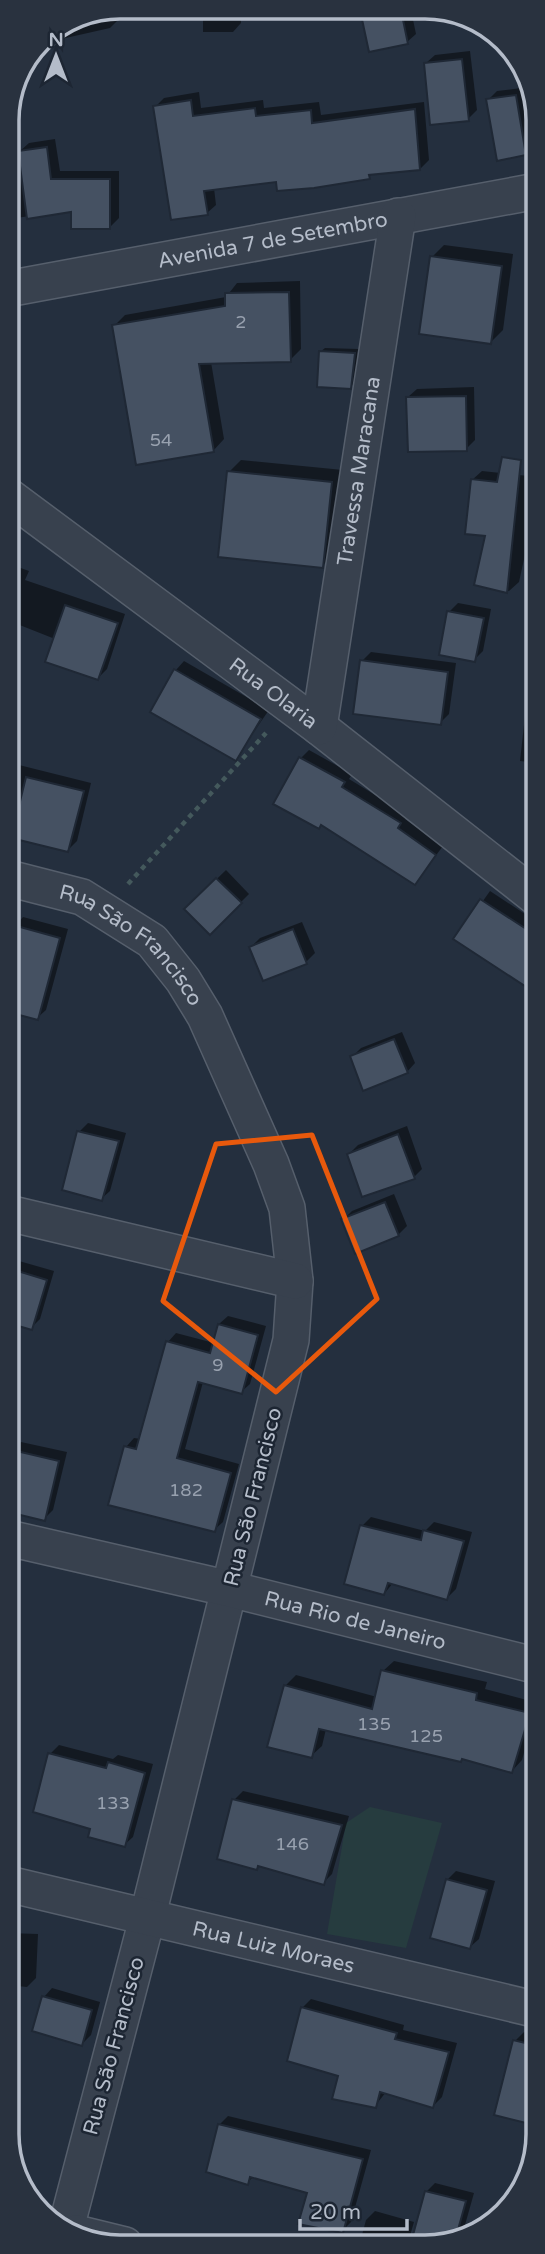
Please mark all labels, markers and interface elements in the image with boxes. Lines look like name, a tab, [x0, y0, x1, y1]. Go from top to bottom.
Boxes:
north arrow	[21, 21, 91, 91]
text: N	[48, 29, 64, 51]
street label: Avenida 7 de Setembro	[156, 206, 389, 273]
house number: 2	[235, 311, 247, 333]
street label: Travessa Maracana	[332, 375, 386, 567]
house number: 54	[150, 429, 172, 451]
street label: Rua Olaria	[224, 652, 323, 734]
street label: Rua São Francisco	[57, 879, 208, 1010]
house number: 9	[212, 1354, 224, 1376]
street label: Rua São Francisco	[219, 1405, 287, 1589]
house number: 182	[169, 1479, 203, 1501]
street label: Rua Rio de Janeiro	[262, 1586, 449, 1655]
house number: 135	[357, 1713, 391, 1735]
house number: 125	[409, 1725, 443, 1747]
house number: 133	[96, 1792, 130, 1814]
house number: 146	[275, 1833, 309, 1855]
street label: Rua Luiz Moraes	[190, 1916, 357, 1978]
street label: Rua São Francisco	[78, 1954, 150, 2138]
scale bar	[300, 2188, 407, 2232]
text: 20 m	[310, 2200, 361, 2225]

